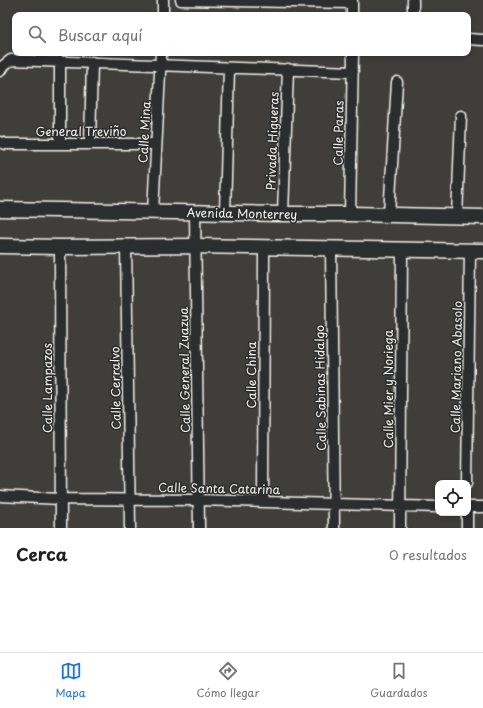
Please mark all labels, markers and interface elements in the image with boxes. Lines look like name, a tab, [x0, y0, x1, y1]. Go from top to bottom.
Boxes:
search box	[12, 12, 471, 56]
icon: search	[26, 23, 48, 45]
text: Buscar aquí	[58, 23, 142, 46]
street label: Privada Higueras	[261, 91, 283, 191]
street label: Calle Mina	[133, 100, 155, 163]
street label: Calle Paras	[328, 100, 348, 166]
street label: General Treviño	[36, 122, 127, 140]
street label: Avenida Monterrey	[187, 203, 298, 223]
street label: Calle Mariano Abasolo	[446, 300, 466, 433]
street label: Calle General Zuazua	[174, 306, 194, 433]
street label: Calle Sabinas Hidalgo	[310, 325, 330, 451]
street label: Calle Mier y Noriega	[379, 329, 397, 448]
street label: Calle China	[242, 341, 260, 409]
street label: Calle Lampazos	[38, 342, 56, 433]
street label: Calle Cerralvo	[105, 346, 125, 430]
street label: Calle Santa Catarina	[158, 478, 281, 498]
map controls	[435, 480, 471, 516]
button: locate	[435, 480, 471, 516]
text: Cerca	[16, 541, 67, 567]
text: 0 resultados	[389, 545, 467, 564]
tab: Mapa	[55, 660, 86, 701]
tab: Cómo llegar	[197, 660, 259, 701]
tab: Guardados	[370, 660, 428, 701]

